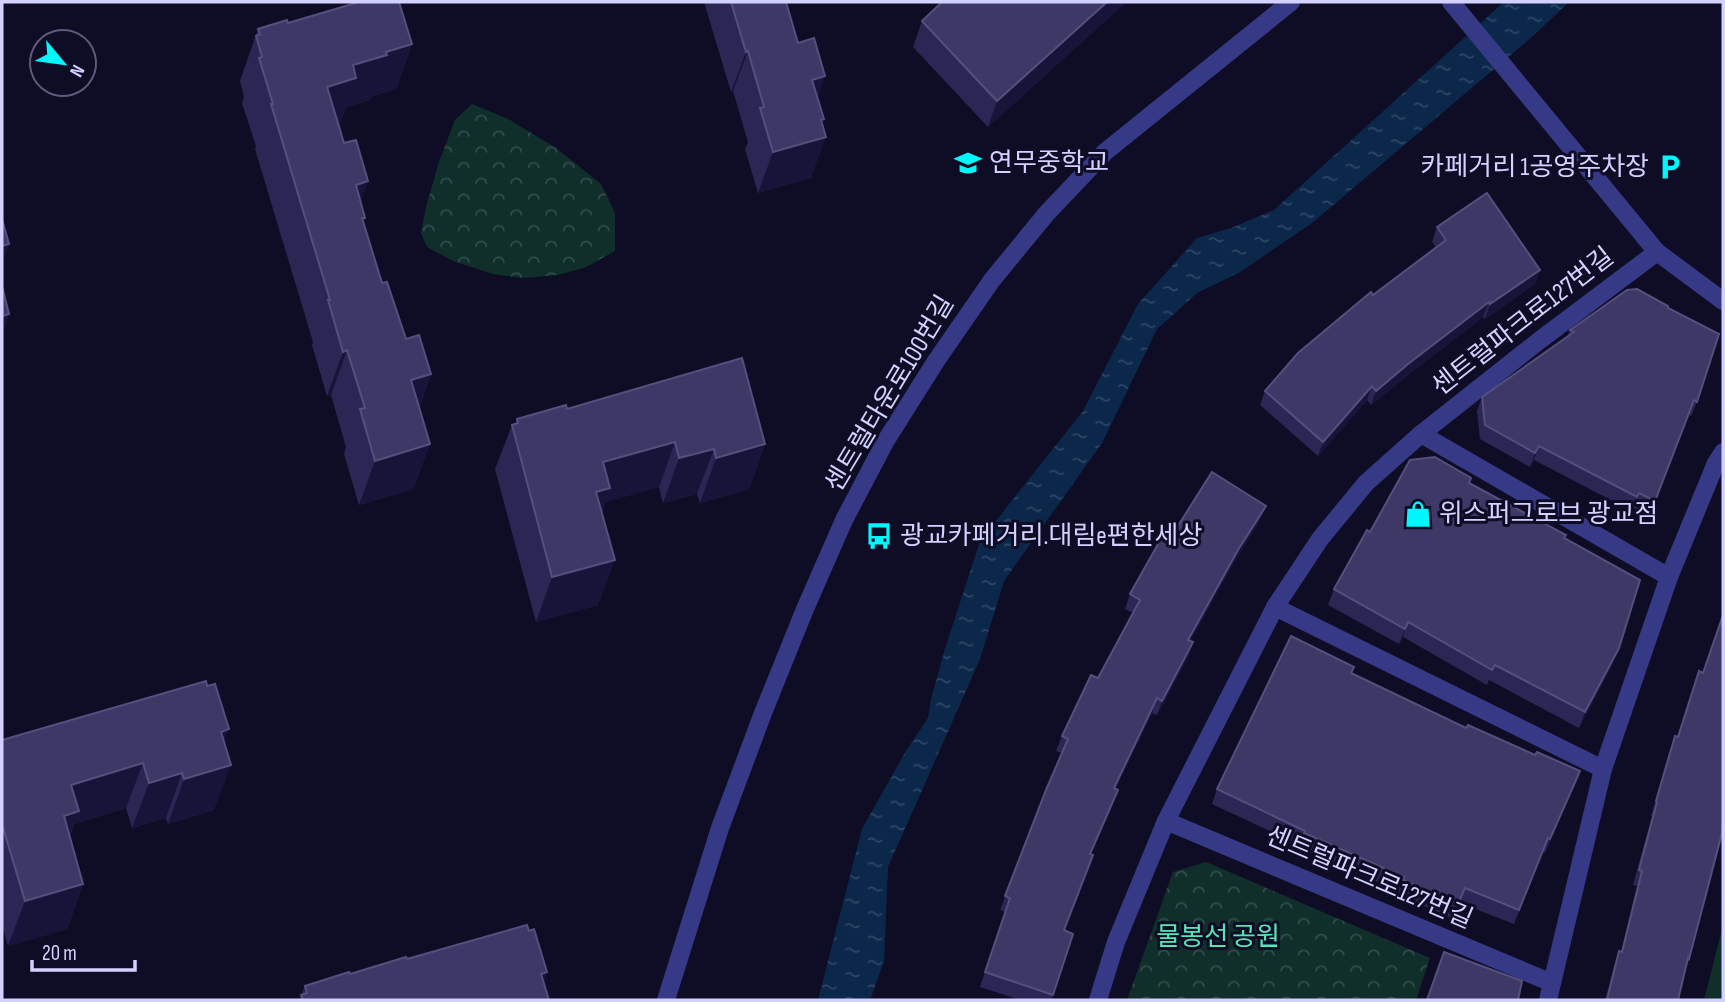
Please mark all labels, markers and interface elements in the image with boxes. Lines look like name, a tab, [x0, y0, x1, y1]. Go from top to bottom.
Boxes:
north arrow	[28, 28, 98, 98]
text: N	[64, 60, 89, 81]
school or university icon: 연무중학교	[953, 148, 983, 178]
place label: 연무중학교	[989, 148, 1109, 179]
place label: 카페거리 1공영주차장	[1420, 152, 1649, 183]
parking icon: 카페거리 1공영주차장	[1655, 152, 1685, 182]
street label: 센트럴파크로127번길	[1426, 241, 1620, 403]
street label: 센트럴타운로100번길	[819, 290, 961, 498]
shop icon: 위스퍼그로브 광교점	[1403, 499, 1433, 529]
place label: 위스퍼그로브 광교점	[1439, 499, 1658, 530]
bus stop icon: 광교카페거리.대림e편한세상	[864, 521, 894, 551]
place label: 광교카페거리.대림e편한세상	[900, 521, 1202, 552]
street label: 센트럴파크로127번길	[1261, 820, 1477, 936]
park label: 물봉선 공원	[1156, 922, 1280, 953]
scale bar	[32, 928, 135, 972]
text: 20 m	[42, 941, 77, 966]

